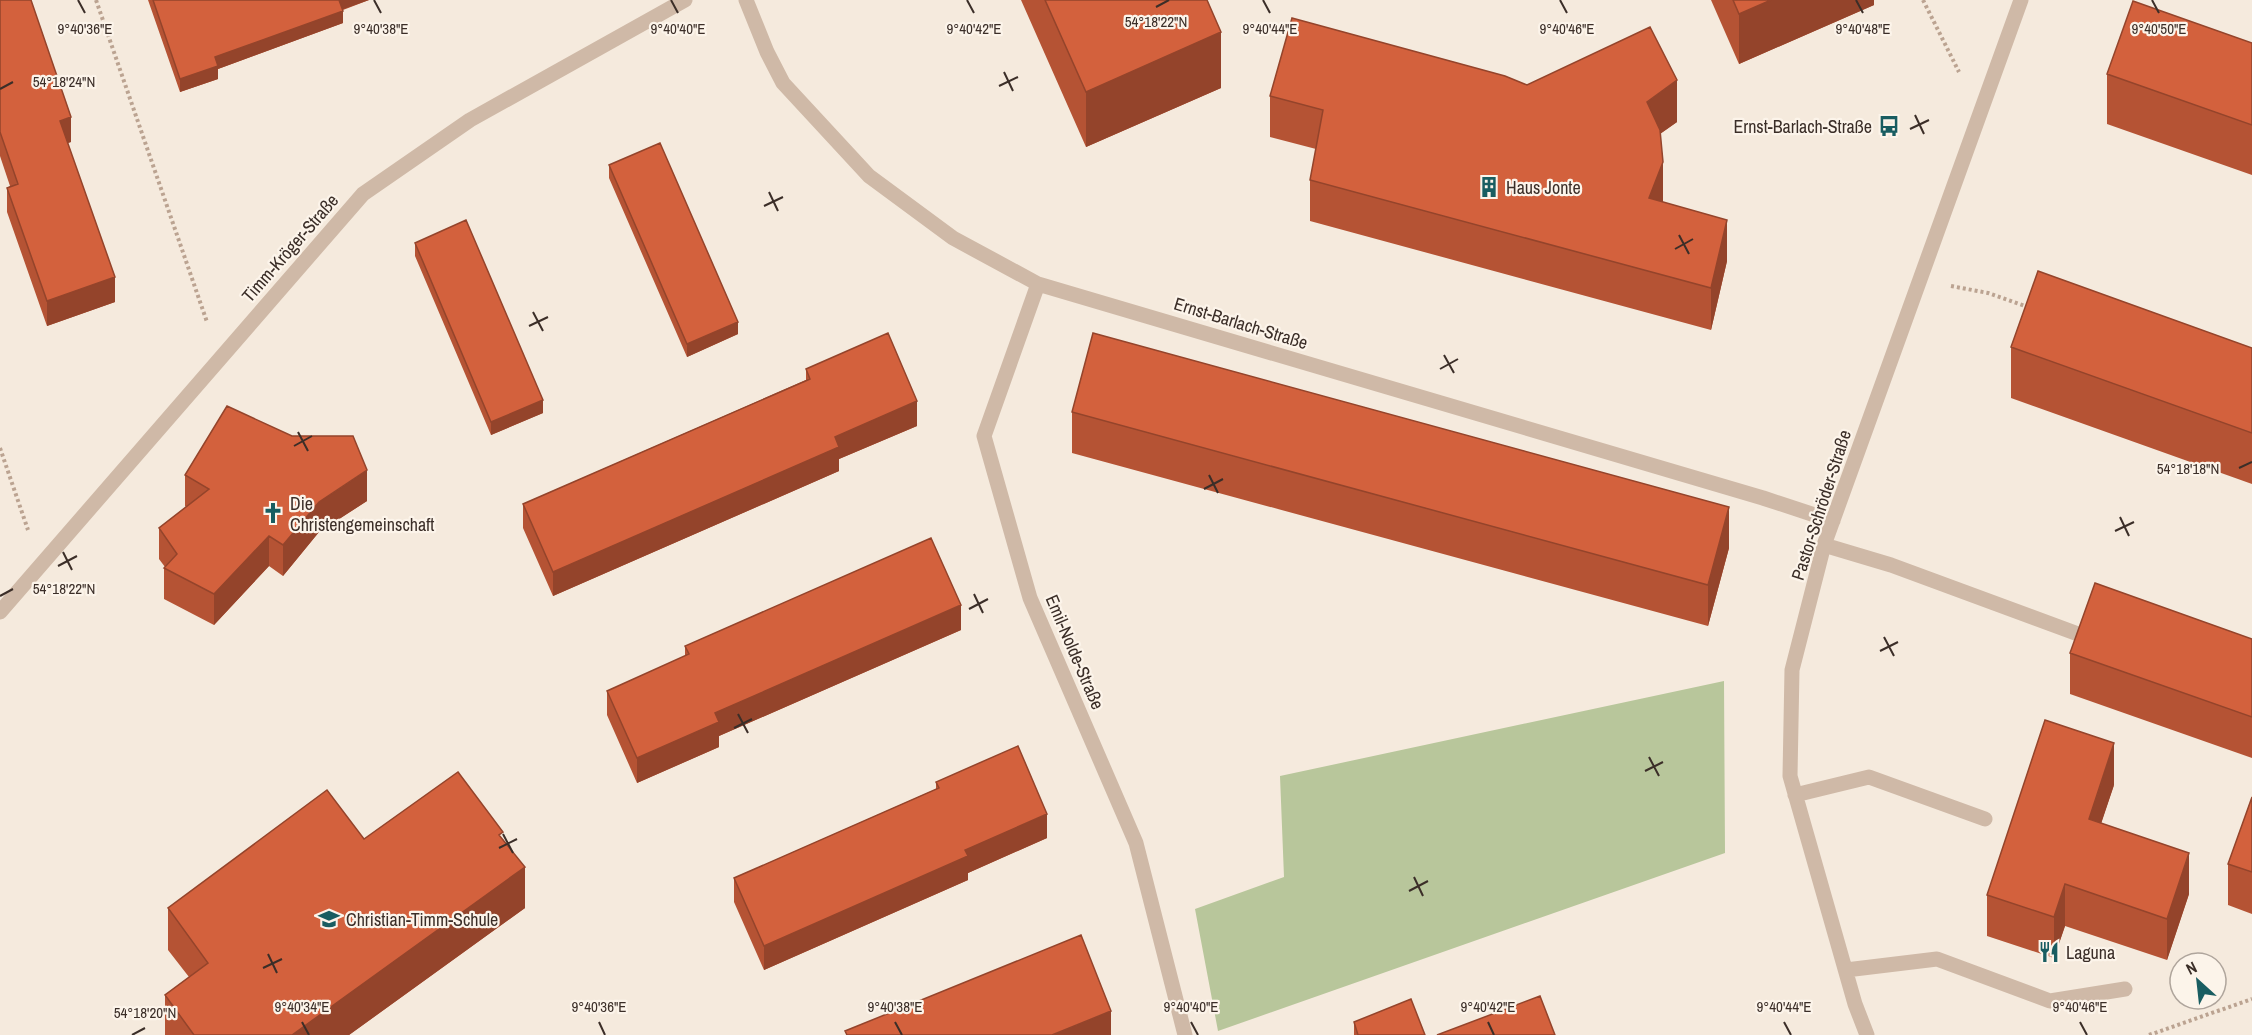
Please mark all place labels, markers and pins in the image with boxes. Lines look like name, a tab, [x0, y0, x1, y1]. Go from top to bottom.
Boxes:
place label: Ernst-Barlach-Straße	[1733, 114, 1872, 139]
bus stop icon: Ernst-Barlach-Straße	[1877, 114, 1901, 138]
building icon: Haus Jonte	[1477, 175, 1501, 199]
place label: Haus Jonte	[1506, 175, 1581, 200]
place label: Die Christengemeinschaft	[290, 491, 434, 537]
church icon: Die Christengemeinschaft	[261, 501, 285, 525]
school or university icon: Christian-Timm-Schule	[317, 907, 341, 931]
place label: Christian-Timm-Schule	[346, 907, 498, 932]
restaurant icon: Laguna	[2037, 940, 2061, 964]
place label: Laguna	[2066, 940, 2115, 965]

